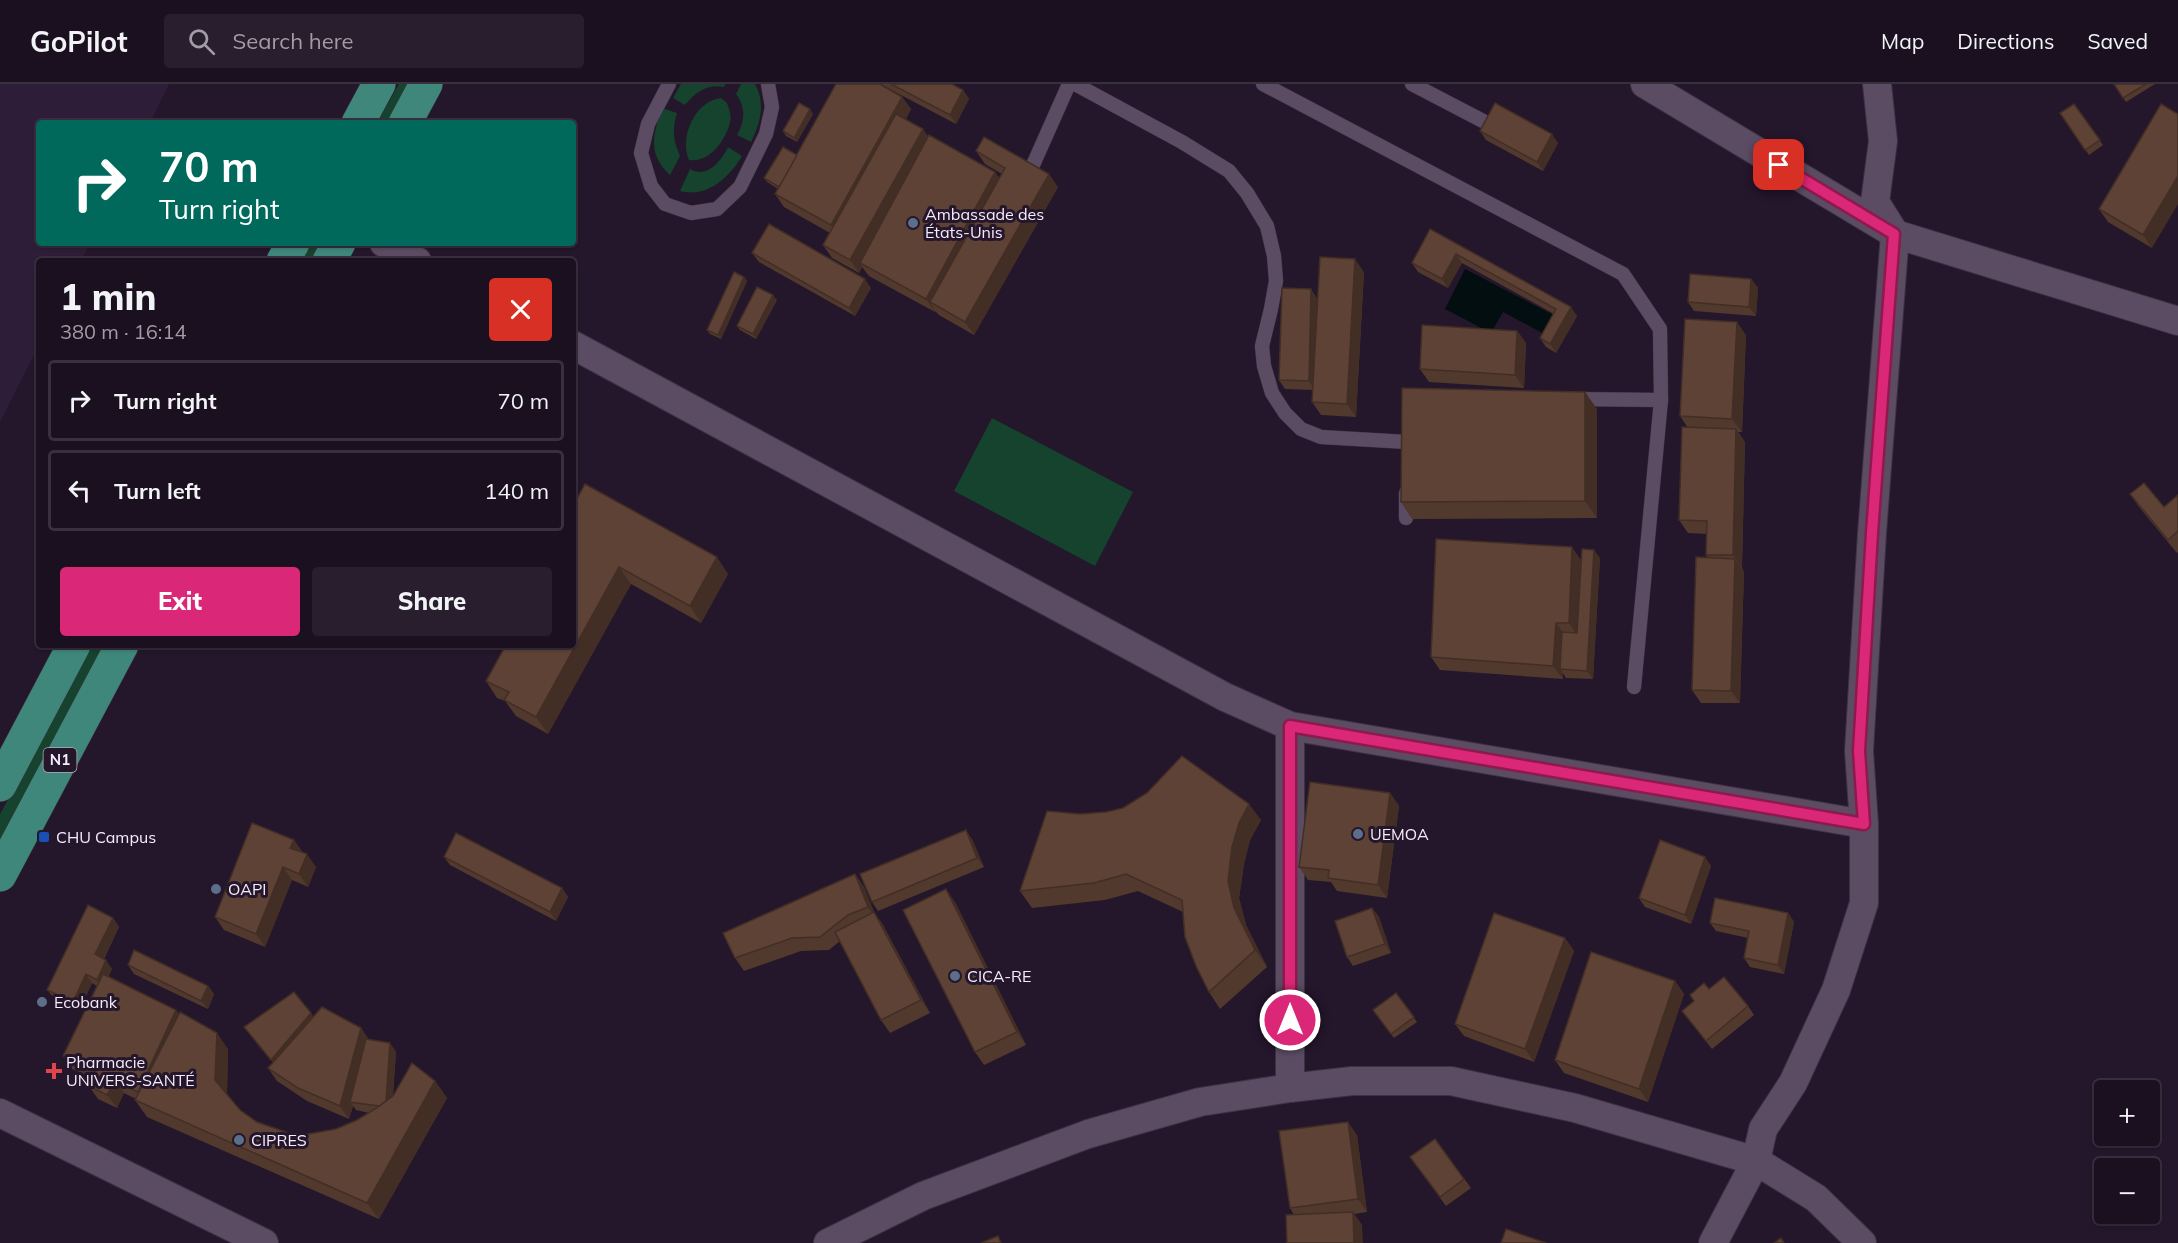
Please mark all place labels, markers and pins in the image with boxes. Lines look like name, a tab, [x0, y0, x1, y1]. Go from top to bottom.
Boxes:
pin	[1753, 139, 1804, 190]
place label: Ambassade des États-Unis	[925, 204, 1044, 242]
marker: Ambassade des États-Unis	[906, 216, 920, 230]
place label: UEMOA	[1370, 824, 1429, 844]
place label: CHU Campus	[56, 827, 156, 847]
marker: UEMOA	[1351, 827, 1365, 841]
marker: CHU Campus	[37, 830, 51, 844]
place label: OAPI	[228, 879, 266, 899]
marker: OAPI	[209, 882, 223, 896]
place label: CICA-RE	[967, 966, 1032, 986]
marker: CICA-RE	[948, 969, 962, 983]
place label: Ecobank	[54, 992, 118, 1012]
marker: Ecobank	[35, 995, 49, 1009]
place label: Pharmacie UNIVERS-SANTÉ	[66, 1052, 195, 1090]
marker: Pharmacie UNIVERS-SANTÉ	[47, 1064, 61, 1078]
place label: CIPRES	[251, 1130, 307, 1150]
marker: CIPRES	[232, 1133, 246, 1147]

